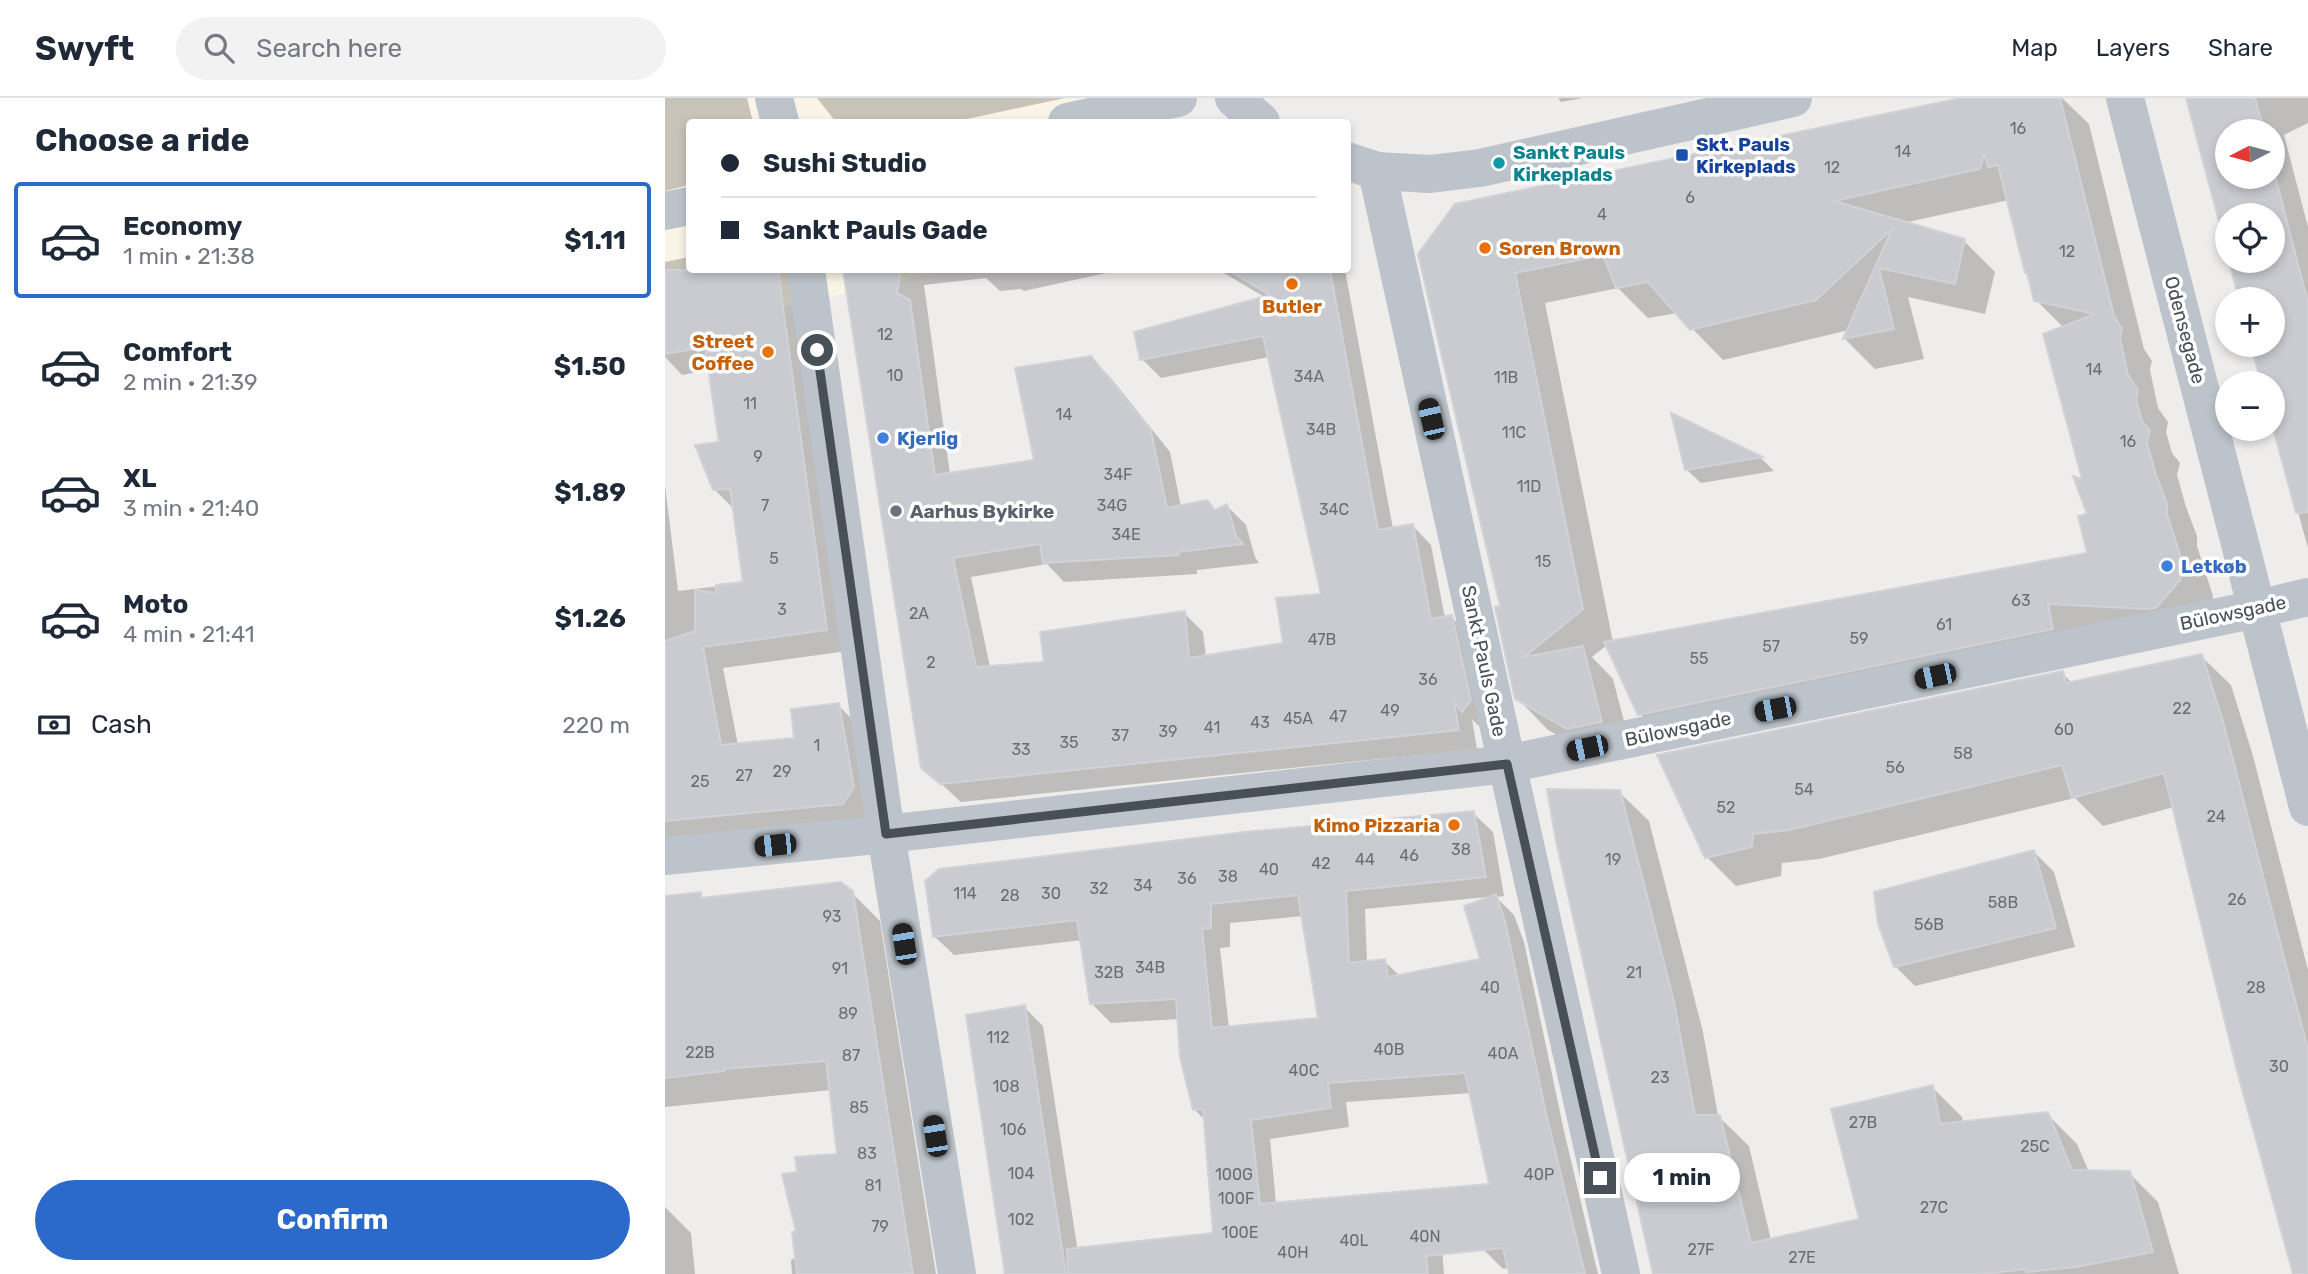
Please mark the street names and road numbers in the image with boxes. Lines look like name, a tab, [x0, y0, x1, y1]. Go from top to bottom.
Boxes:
street label: Odensegade	[2160, 274, 2210, 386]
street label: Sankt Pauls Gade	[1457, 583, 1511, 739]
street label: Bülowsgade	[2178, 591, 2288, 635]
street label: Bülowsgade	[1623, 707, 1733, 751]

